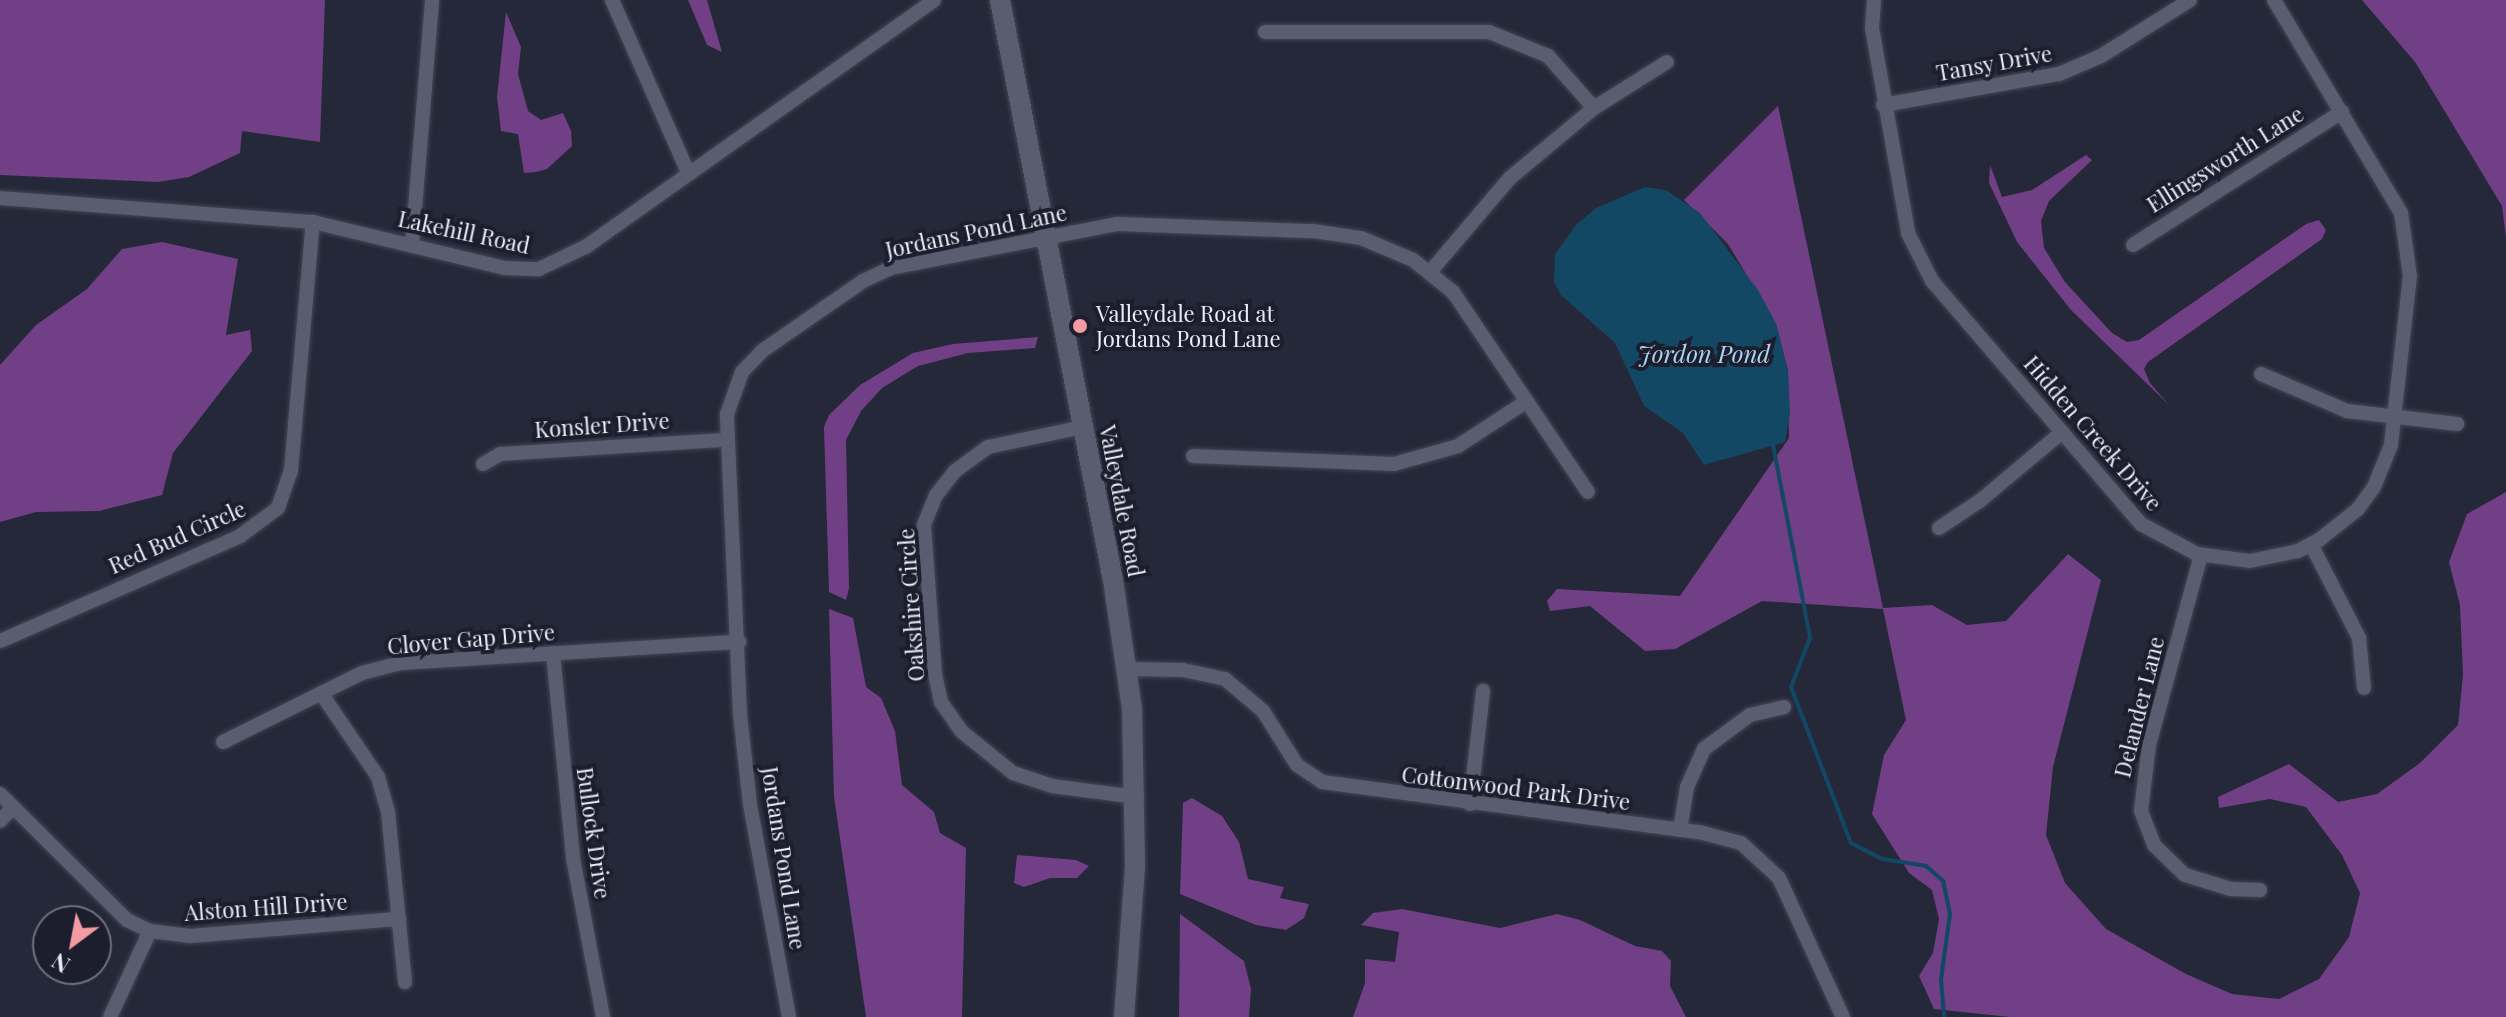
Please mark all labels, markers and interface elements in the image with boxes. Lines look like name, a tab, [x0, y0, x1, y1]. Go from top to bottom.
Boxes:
street label: Tansy Drive	[1934, 40, 2054, 86]
street label: Ellingsworth Lane	[2142, 100, 2308, 218]
street label: Jordans Pond Lane	[883, 199, 1069, 263]
street label: Lakehill Road	[396, 205, 532, 259]
place label: Valleydale Road at Jordans Pond Lane	[1096, 300, 1281, 352]
marker: Valleydale Road at Jordans Pond Lane	[1071, 317, 1089, 335]
water label: Jordon Pond	[1638, 340, 1770, 368]
street label: Hidden Creek Drive	[2019, 350, 2167, 516]
street label: Konsler Drive	[533, 407, 671, 443]
street label: Valleydale Road	[1094, 423, 1150, 579]
street label: Red Bud Circle	[104, 495, 250, 579]
street label: Oakshire Circle	[892, 528, 930, 682]
street label: Clover Gap Drive	[386, 619, 556, 659]
street label: Delander Lane	[2109, 634, 2169, 780]
street label: Cottonwood Park Drive	[1400, 761, 1632, 815]
street label: Bullock Drive	[572, 765, 616, 901]
street label: Jordans Pond Lane	[757, 765, 811, 951]
street label: Alston Hill Drive	[184, 888, 348, 926]
north arrow	[32, 905, 112, 985]
text: N	[46, 947, 75, 981]

